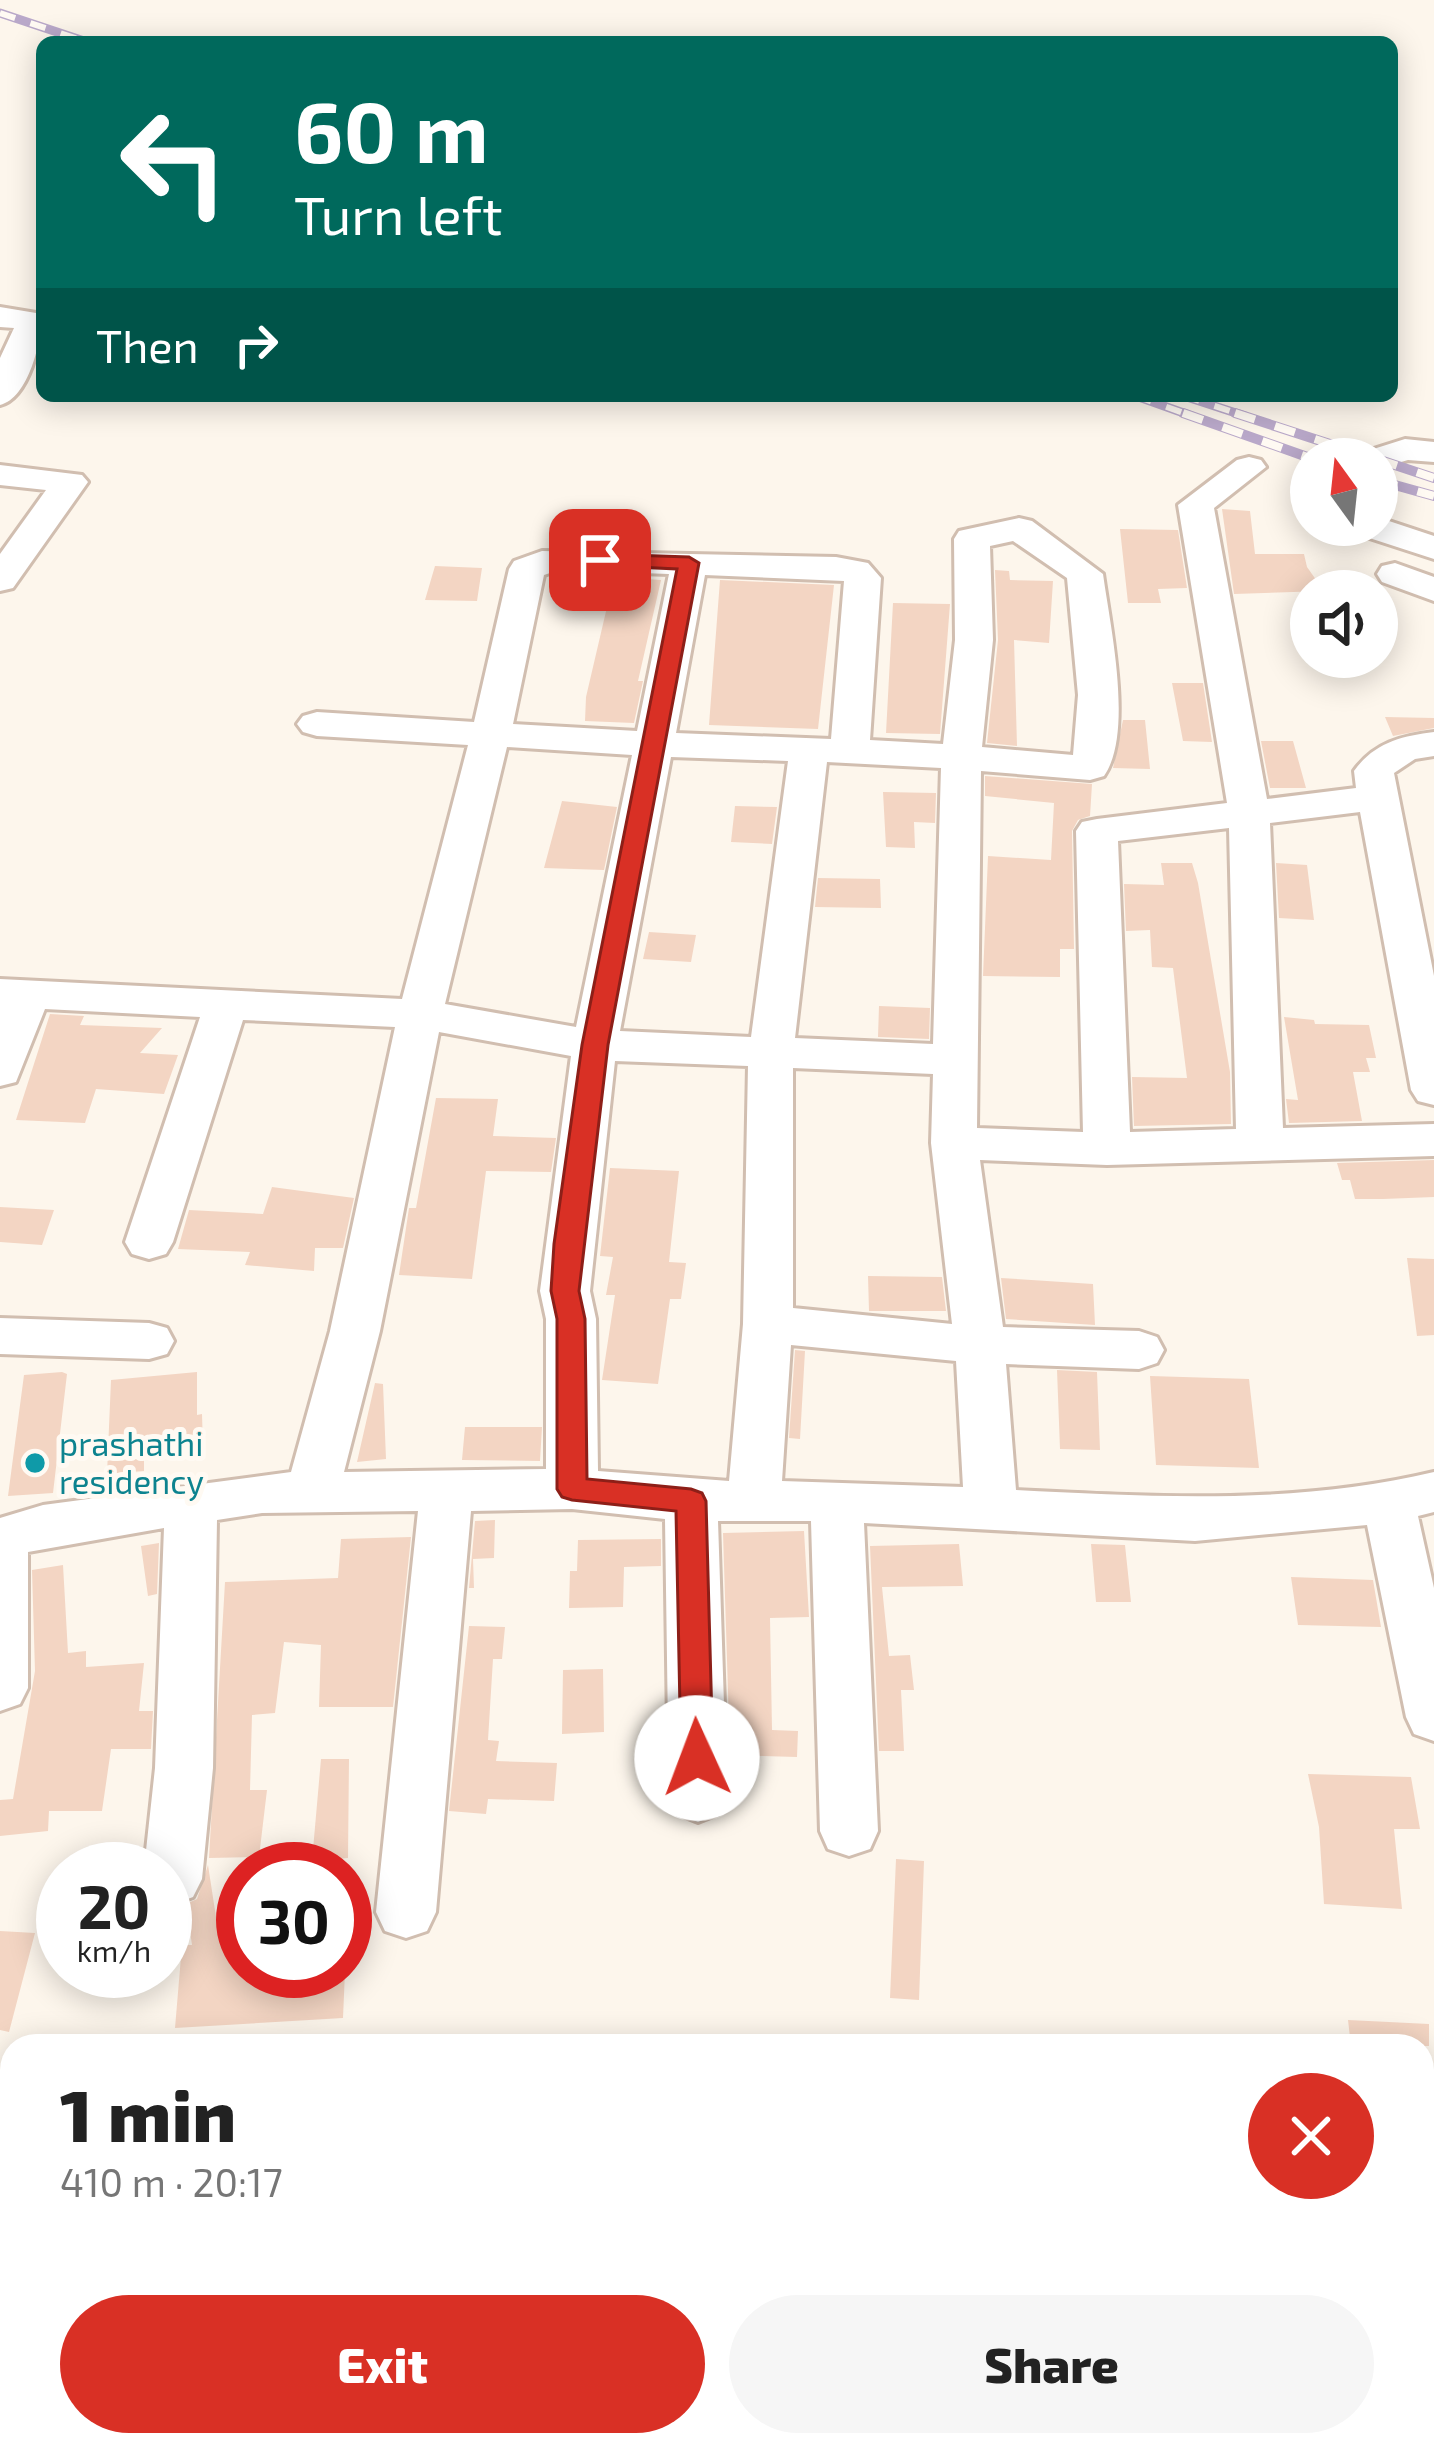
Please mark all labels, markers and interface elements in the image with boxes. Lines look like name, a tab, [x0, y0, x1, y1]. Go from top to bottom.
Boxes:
text: 60 m	[294, 79, 489, 180]
icon: left	[96, 84, 252, 240]
text: Turn left	[294, 181, 503, 246]
icon: right	[223, 312, 289, 378]
text: Then	[96, 318, 199, 372]
north arrow	[1290, 438, 1398, 546]
map controls	[1290, 438, 1398, 678]
pin	[549, 509, 651, 611]
icon: arrive	[567, 527, 633, 593]
button: sound	[1290, 570, 1398, 678]
place label: prashathi residency	[59, 1423, 204, 1501]
marker: prashathi residency	[22, 1450, 48, 1476]
position arrow	[634, 1695, 760, 1821]
speed limit sign: 30	[216, 1842, 372, 1998]
text: 20	[78, 1869, 150, 1941]
text: km/h	[77, 1932, 151, 1968]
text: 1 min	[60, 2070, 236, 2156]
button: close	[1248, 2073, 1374, 2199]
text: 410 m · 20:17	[60, 2158, 283, 2205]
button: Exit	[60, 2295, 705, 2433]
button: Share	[729, 2295, 1374, 2433]

